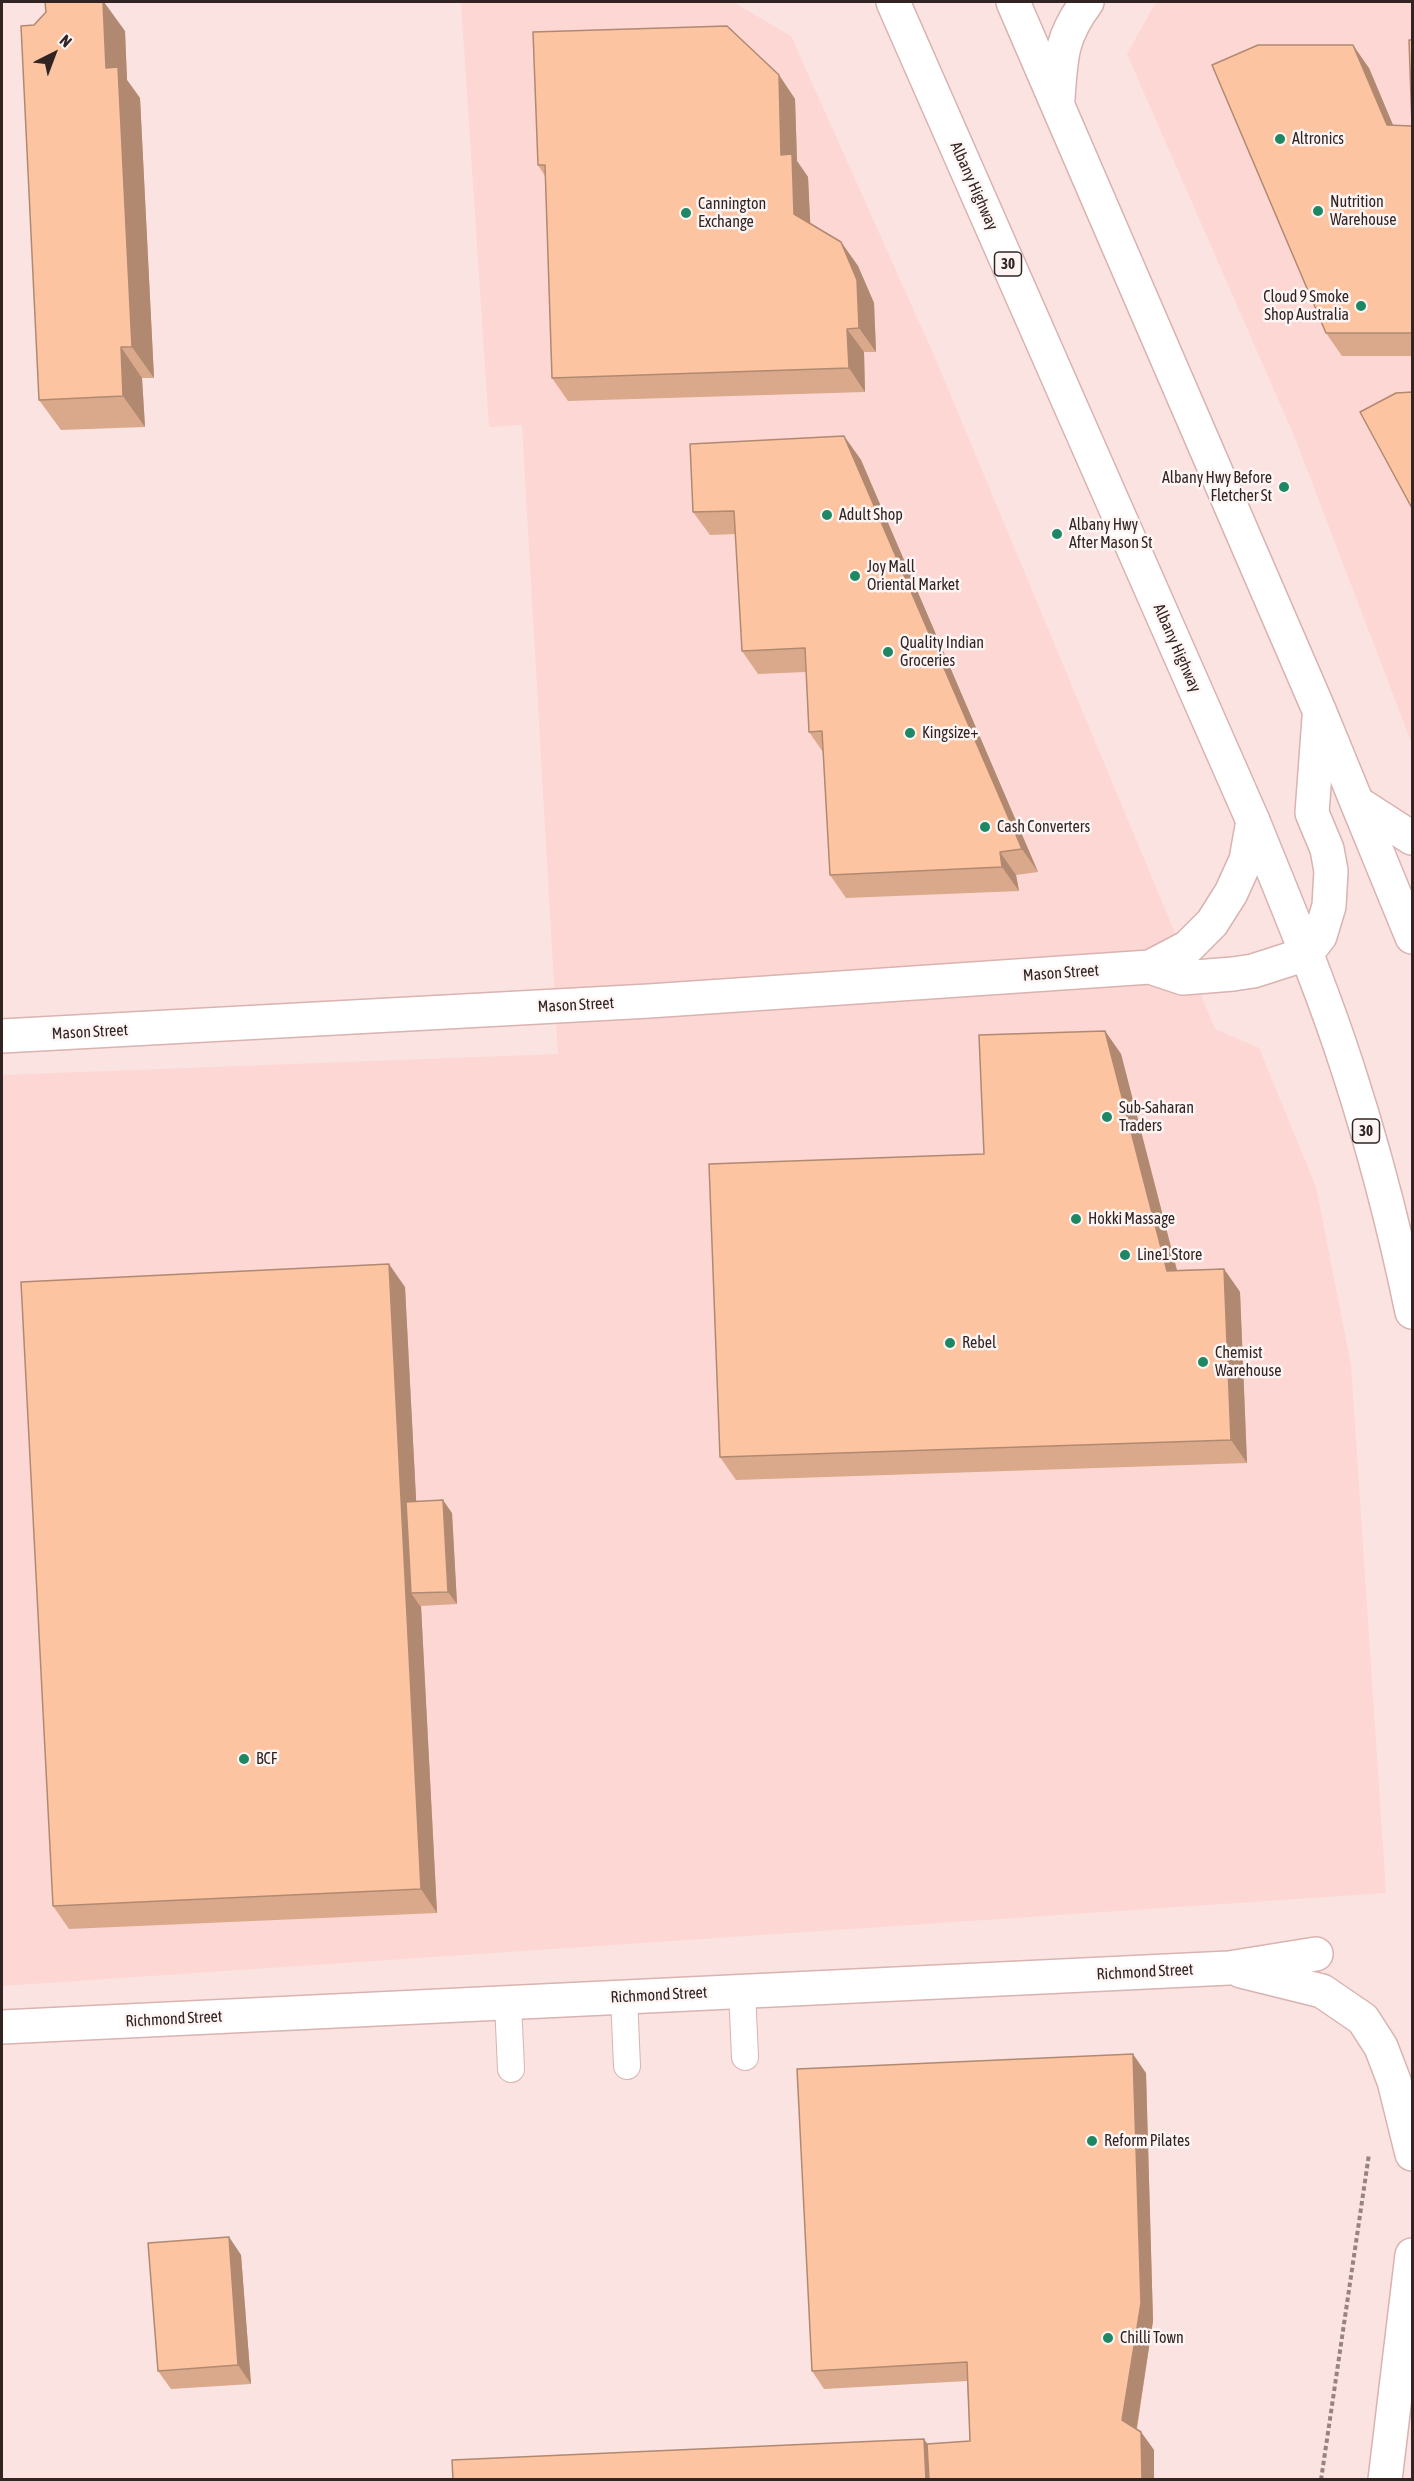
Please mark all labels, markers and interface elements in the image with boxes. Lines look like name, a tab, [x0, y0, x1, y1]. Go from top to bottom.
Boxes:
north arrow	[24, 24, 84, 84]
text: N	[57, 31, 76, 50]
place label: Altronics	[1292, 129, 1344, 149]
marker: Altronics	[1273, 132, 1287, 146]
street label: Albany Highway	[946, 139, 1002, 233]
place label: Nutrition Warehouse	[1330, 192, 1396, 230]
place label: Cannington Exchange	[698, 194, 766, 232]
marker: Nutrition Warehouse	[1311, 204, 1325, 218]
marker: Cannington Exchange	[679, 206, 693, 220]
road number: 30	[994, 252, 1022, 276]
place label: Cloud 9 Smoke Shop Australia	[1263, 287, 1349, 325]
marker: Cloud 9 Smoke Shop Australia	[1354, 299, 1368, 313]
place label: Albany Hwy Before Fletcher St	[1162, 468, 1272, 506]
marker: Albany Hwy Before Fletcher St	[1277, 480, 1291, 494]
place label: Adult Shop	[839, 505, 903, 525]
marker: Adult Shop	[820, 508, 834, 522]
place label: Albany Hwy After Mason St	[1069, 515, 1152, 553]
marker: Albany Hwy After Mason St	[1050, 527, 1064, 541]
place label: Joy Mall Oriental Market	[867, 557, 960, 595]
marker: Joy Mall Oriental Market	[848, 569, 862, 583]
street label: Albany Highway	[1149, 601, 1205, 695]
place label: Quality Indian Groceries	[900, 633, 984, 671]
marker: Quality Indian Groceries	[881, 645, 895, 659]
place label: Kingsize+	[922, 723, 979, 743]
marker: Kingsize+	[903, 726, 917, 740]
place label: Cash Converters	[997, 817, 1090, 837]
marker: Cash Converters	[978, 820, 992, 834]
street label: Mason Street	[1022, 961, 1100, 985]
street label: Mason Street	[537, 993, 615, 1017]
street label: Mason Street	[51, 1020, 129, 1044]
place label: Sub-Saharan Traders	[1119, 1098, 1194, 1136]
marker: Sub-Saharan Traders	[1100, 1110, 1114, 1124]
road number: 30	[1352, 1119, 1380, 1143]
place label: Hokki Massage	[1088, 1209, 1175, 1229]
marker: Hokki Massage	[1069, 1212, 1083, 1226]
place label: Line1 Store	[1137, 1245, 1202, 1265]
marker: Line1 Store	[1118, 1248, 1132, 1262]
place label: Rebel	[962, 1333, 996, 1353]
marker: Rebel	[943, 1336, 957, 1350]
place label: Chemist Warehouse	[1215, 1343, 1281, 1381]
marker: Chemist Warehouse	[1196, 1355, 1210, 1369]
place label: BCF	[256, 1749, 277, 1769]
marker: BCF	[237, 1752, 251, 1766]
street label: Richmond Street	[1096, 1960, 1194, 1984]
street label: Richmond Street	[610, 1983, 708, 2007]
street label: Richmond Street	[125, 2007, 223, 2031]
place label: Reform Pilates	[1104, 2131, 1190, 2151]
marker: Reform Pilates	[1085, 2134, 1099, 2148]
place label: Chilli Town	[1120, 2328, 1184, 2348]
marker: Chilli Town	[1101, 2331, 1115, 2345]

